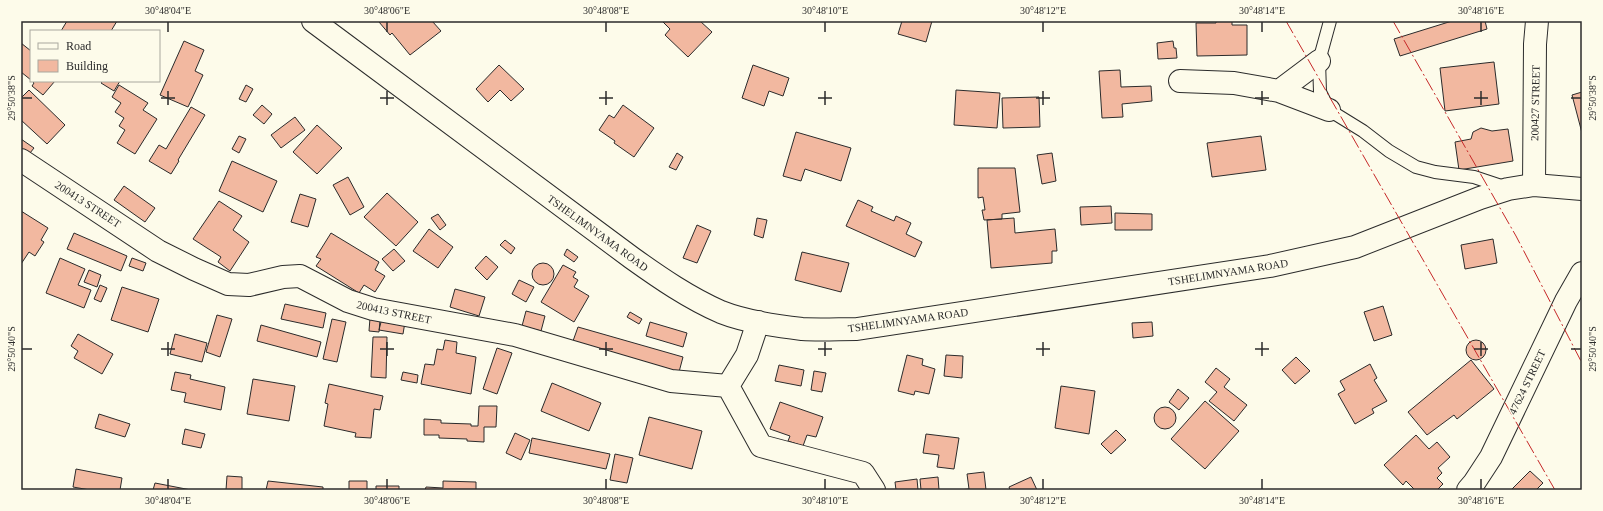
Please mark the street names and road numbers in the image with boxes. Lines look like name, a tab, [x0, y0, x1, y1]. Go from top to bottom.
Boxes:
street label: 200427 STREET	[1528, 65, 1542, 141]
street label: 200413 STREET	[53, 178, 123, 230]
street label: TSHELIMNYAMA ROAD	[545, 192, 651, 274]
street label: TSHELIMNYAMA ROAD	[1167, 257, 1289, 287]
street label: 200413 STREET	[356, 298, 433, 326]
street label: TSHELIMNYAMA ROAD	[847, 306, 969, 334]
street label: 47624 STREET	[1506, 347, 1548, 416]

